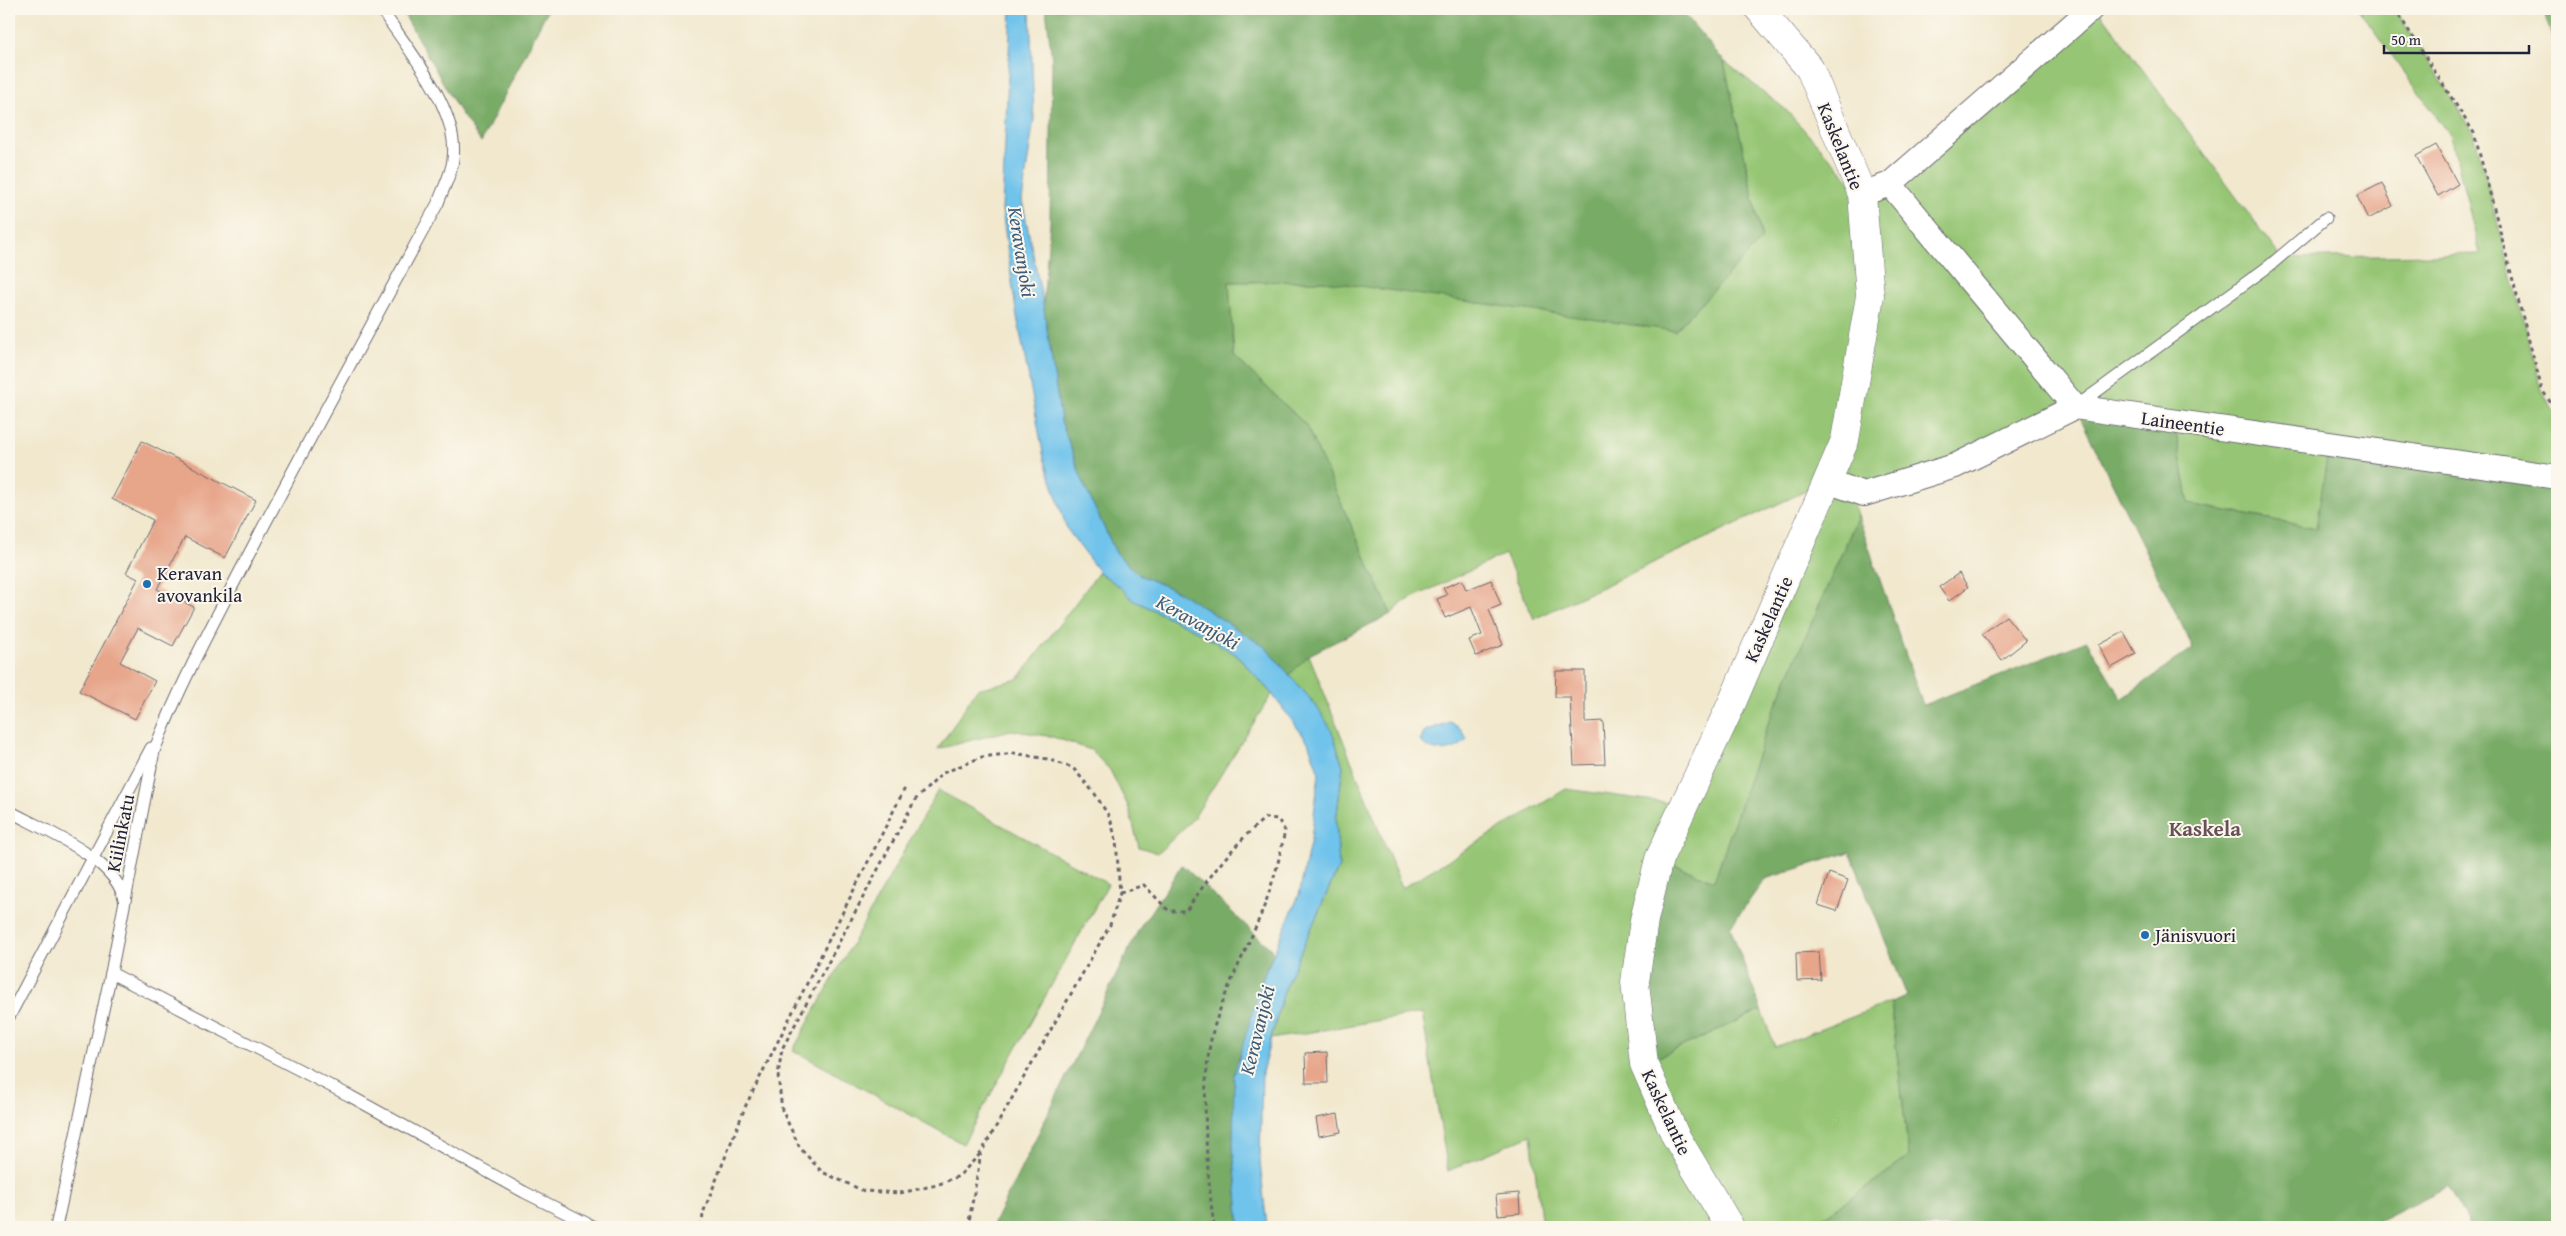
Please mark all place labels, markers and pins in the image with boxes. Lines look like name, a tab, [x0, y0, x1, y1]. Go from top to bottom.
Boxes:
place label: Keravan avovankila	[157, 559, 242, 609]
marker: Keravan avovankila	[141, 578, 153, 590]
place label: Jänisvuori	[2153, 921, 2236, 949]
marker: Jänisvuori	[2139, 929, 2151, 941]

